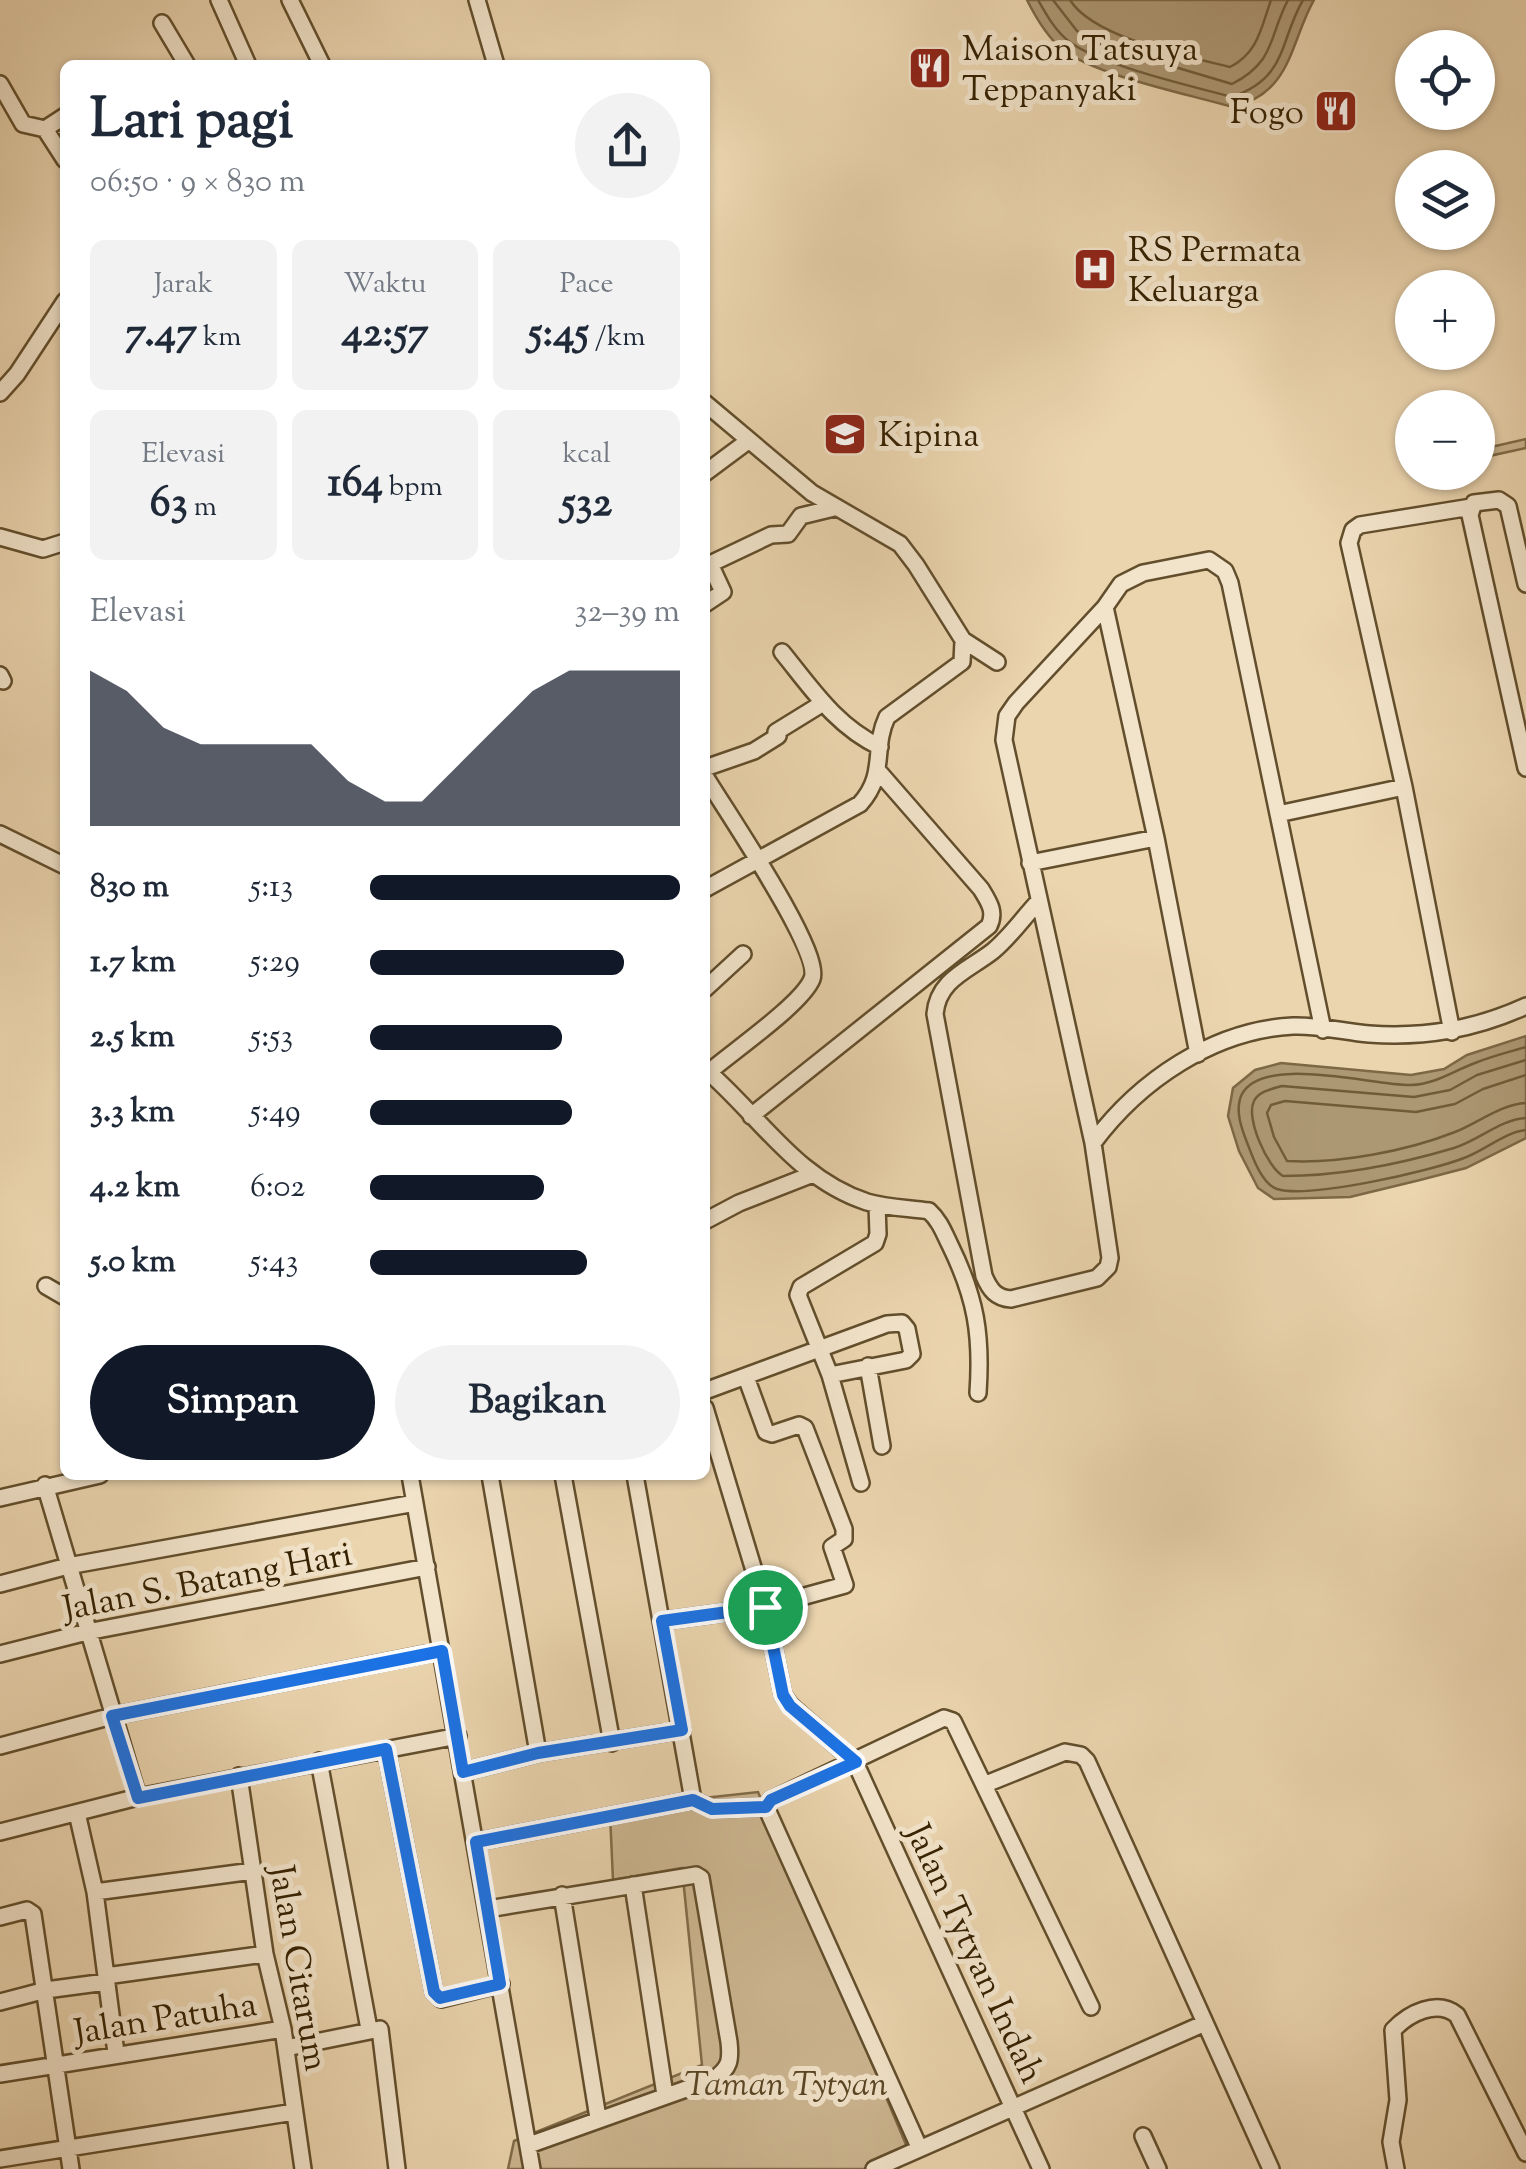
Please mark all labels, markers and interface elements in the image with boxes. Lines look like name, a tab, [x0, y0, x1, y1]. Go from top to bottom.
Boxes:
place label: Maison Tatsuya Teppanyaki	[962, 26, 1198, 117]
map controls	[1395, 30, 1495, 490]
button: locate	[1395, 30, 1495, 130]
restaurant icon: Maison Tatsuya Teppanyaki	[907, 45, 953, 91]
text: Lari pagi	[90, 83, 293, 162]
restaurant icon: Fogo	[1313, 88, 1359, 134]
place label: Fogo	[1230, 89, 1304, 140]
button: share	[575, 93, 680, 198]
button: layers	[1395, 150, 1495, 250]
text: 06:50 · 9 × 830 m	[90, 160, 305, 206]
place label: RS Permata Keluarga	[1128, 227, 1301, 318]
hospital icon: RS Permata Keluarga	[1072, 246, 1118, 292]
text: Jarak	[154, 265, 213, 305]
text: Waktu	[343, 265, 427, 305]
text: Pace	[560, 265, 613, 305]
button: +	[1395, 270, 1495, 370]
text: 7.47	[125, 305, 197, 365]
text: 42:57	[341, 305, 429, 365]
text: 5:45	[528, 305, 589, 365]
text: km	[197, 318, 241, 358]
text: /km	[589, 318, 645, 358]
button: −	[1395, 390, 1495, 490]
school or university icon: Kipina	[822, 411, 868, 457]
place label: Kipina	[878, 412, 979, 463]
text: Elevasi	[142, 435, 225, 475]
text: kcal	[563, 435, 611, 475]
text: 164	[327, 455, 383, 515]
text: bpm	[383, 468, 443, 508]
text: 63	[150, 475, 188, 535]
text: 532	[561, 475, 612, 535]
text: m	[188, 488, 217, 528]
text: Elevasi	[90, 590, 186, 636]
text: 32–39 m	[575, 590, 680, 636]
text: 830 m	[90, 865, 169, 911]
text: 5:13	[250, 865, 293, 911]
text: 1.7 km	[90, 940, 176, 986]
text: 5:29	[250, 940, 300, 986]
text: 2.5 km	[90, 1015, 175, 1061]
text: 5:53	[250, 1015, 293, 1061]
text: 3.3 km	[90, 1090, 175, 1136]
text: 5:49	[250, 1090, 301, 1136]
text: 4.2 km	[90, 1165, 180, 1211]
text: 6:02	[250, 1165, 305, 1211]
text: 5.0 km	[90, 1240, 176, 1286]
text: 5:43	[250, 1240, 298, 1286]
button: Simpan	[90, 1345, 375, 1460]
button: Bagikan	[395, 1345, 680, 1460]
street label: Jalan S. Batang Hari	[57, 1530, 357, 1637]
pin	[723, 1565, 808, 1650]
icon: arrive	[738, 1580, 793, 1635]
street label: Jalan Tytyan Indah	[889, 1814, 1055, 2093]
street label: Jalan Citarum	[253, 1860, 340, 2075]
street label: Jalan Patuha	[69, 1981, 260, 2060]
park label: Taman Tytyan	[684, 2061, 888, 2112]

